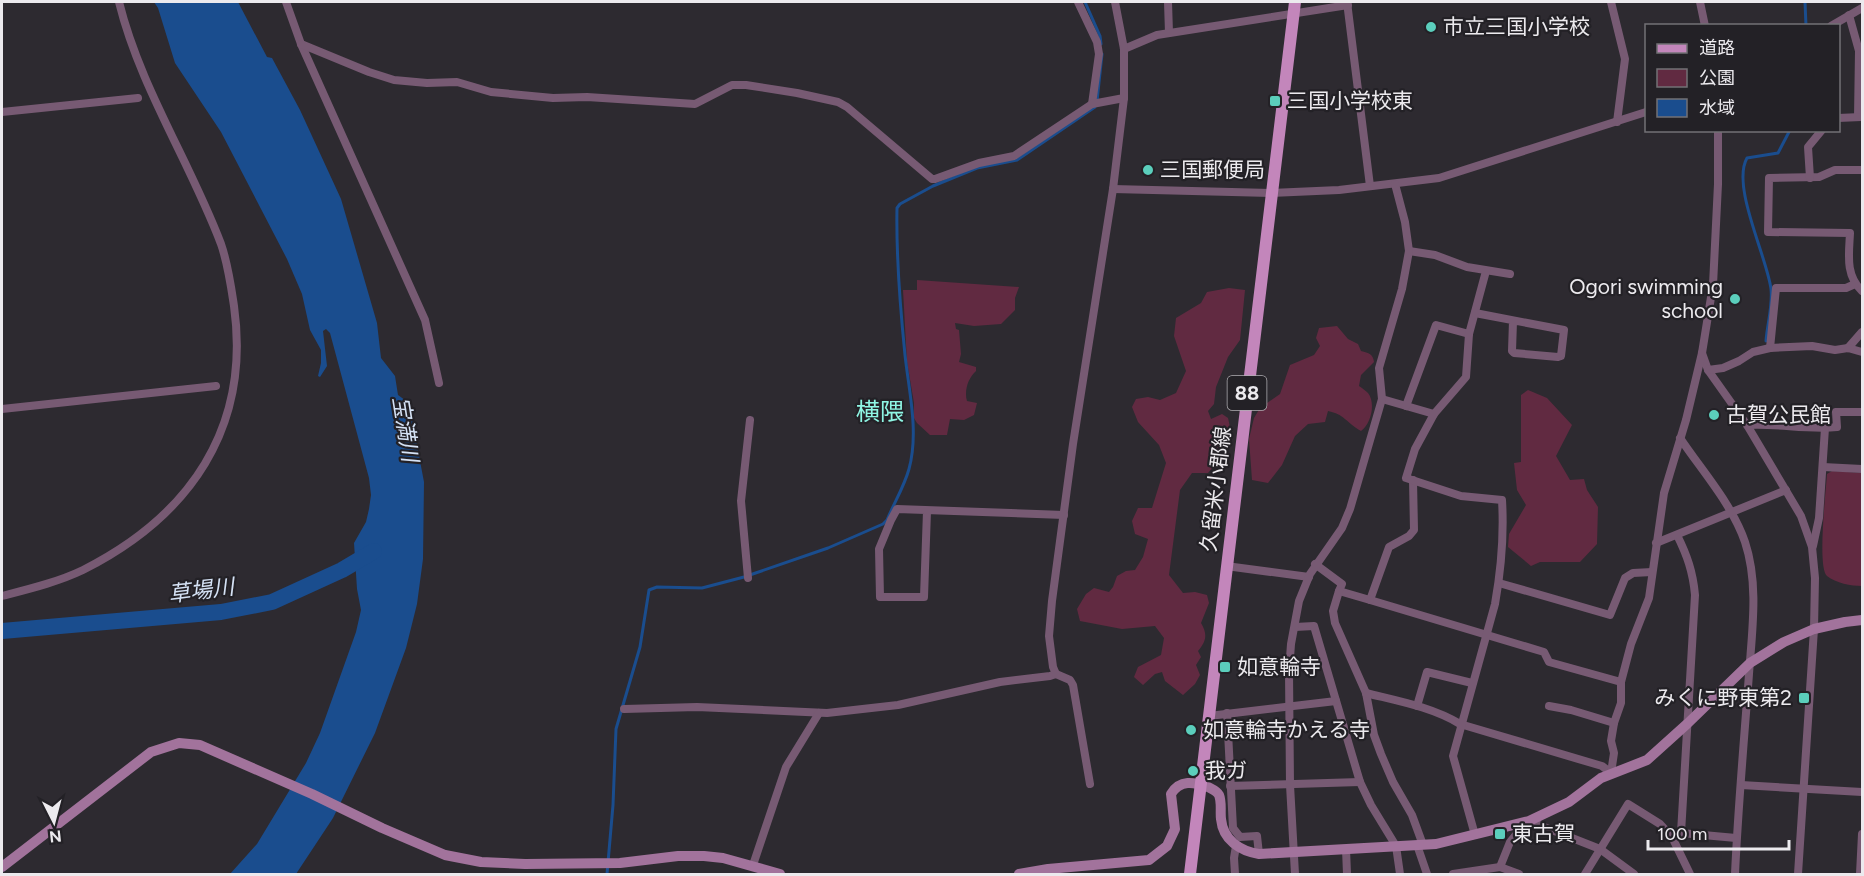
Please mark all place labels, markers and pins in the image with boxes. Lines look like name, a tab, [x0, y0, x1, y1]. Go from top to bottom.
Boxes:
place label: 市立三国小学校	[1443, 14, 1590, 39]
marker: 市立三国小学校	[1424, 20, 1438, 34]
place label: 三国小学校東	[1287, 88, 1413, 113]
marker: 三国小学校東	[1268, 94, 1282, 108]
place label: 三国郵便局	[1160, 157, 1265, 182]
marker: 三国郵便局	[1141, 163, 1155, 177]
place label: Ogori swimming school	[1569, 274, 1723, 323]
marker: Ogori swimming school	[1728, 292, 1742, 306]
place label: 古賀公民館	[1726, 402, 1831, 427]
marker: 古賀公民館	[1707, 408, 1721, 422]
place label: 如意輪寺	[1237, 654, 1321, 679]
marker: 如意輪寺	[1218, 660, 1232, 674]
place label: みくに野東第2	[1654, 685, 1792, 710]
marker: みくに野東第2	[1797, 691, 1811, 705]
place label: 如意輪寺かえる寺	[1203, 717, 1370, 742]
marker: 如意輪寺かえる寺	[1184, 723, 1198, 737]
place label: 我ガ	[1205, 758, 1247, 783]
marker: 我ガ	[1186, 764, 1200, 778]
place label: 東古賀	[1512, 821, 1575, 846]
marker: 東古賀	[1493, 827, 1507, 841]

